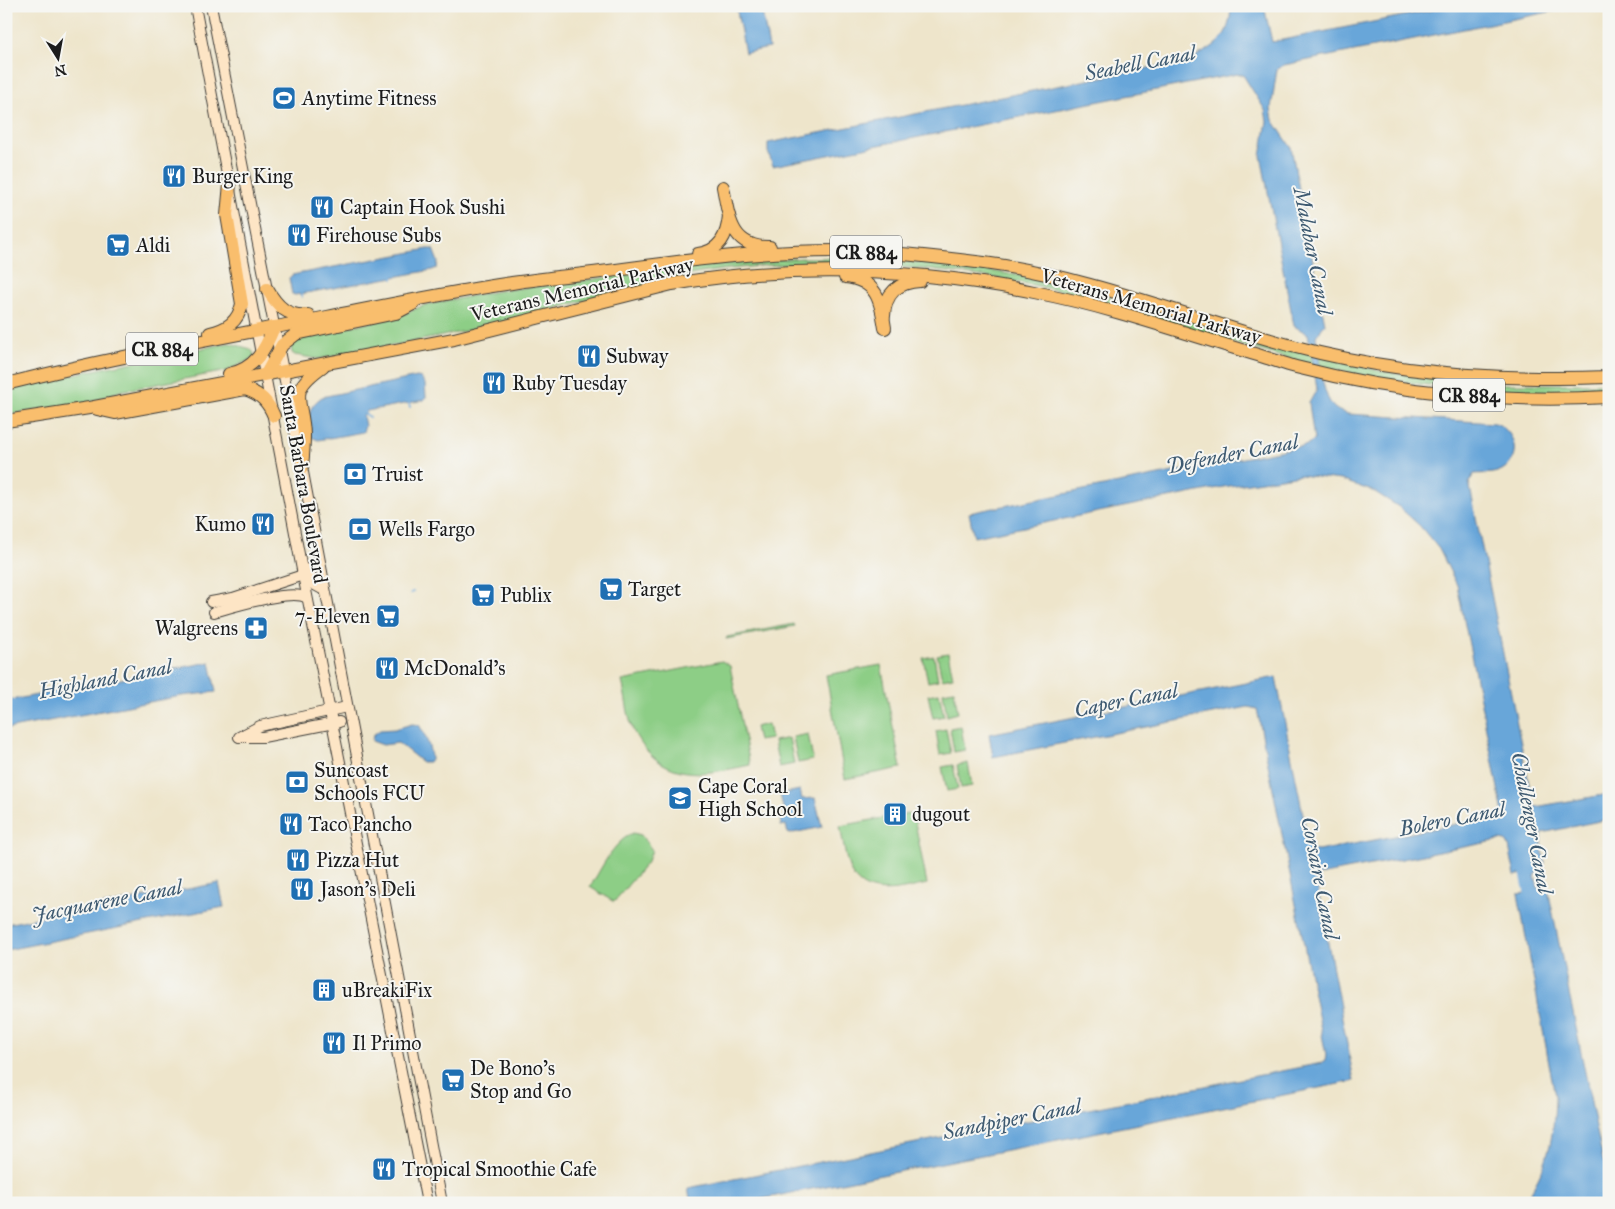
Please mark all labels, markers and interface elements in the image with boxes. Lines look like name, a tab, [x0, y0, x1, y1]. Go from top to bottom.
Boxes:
north arrow	[32, 32, 82, 82]
water label: Seabell Canal	[1081, 39, 1200, 87]
text: N	[53, 61, 68, 80]
sports icon: Anytime Fitness	[271, 85, 297, 111]
place label: Anytime Fitness	[301, 86, 437, 110]
restaurant icon: Burger King	[161, 163, 187, 189]
place label: Burger King	[192, 164, 293, 189]
water label: Malabar Canal	[1288, 183, 1339, 319]
restaurant icon: Captain Hook Sushi	[309, 194, 335, 220]
place label: Captain Hook Sushi	[340, 195, 506, 219]
restaurant icon: Firehouse Subs	[286, 222, 312, 248]
place label: Firehouse Subs	[316, 223, 441, 247]
supermarket icon: Aldi	[105, 232, 131, 258]
place label: Aldi	[135, 233, 171, 257]
road number: CR 884	[830, 236, 902, 268]
street label: Veterans Memorial Parkway	[467, 252, 696, 327]
street label: Veterans Memorial Parkway	[1037, 263, 1265, 349]
road number: CR 884	[126, 332, 198, 366]
restaurant icon: Subway	[576, 343, 602, 369]
place label: Subway	[606, 344, 669, 368]
restaurant icon: Ruby Tuesday	[481, 370, 507, 396]
place label: Ruby Tuesday	[512, 371, 628, 395]
road number: CR 884	[1433, 378, 1505, 412]
street label: Santa Barbara Boulevard	[275, 383, 333, 585]
water label: Defender Canal	[1164, 428, 1303, 480]
bank icon: Truist	[342, 461, 368, 487]
place label: Truist	[372, 462, 423, 486]
restaurant icon: Kumo	[250, 511, 276, 537]
place label: Kumo	[195, 512, 246, 536]
bank icon: Wells Fargo	[347, 516, 373, 542]
place label: Wells Fargo	[378, 517, 475, 542]
supermarket icon: Target	[598, 576, 624, 602]
place label: Target	[628, 577, 681, 602]
supermarket icon: Publix	[470, 582, 496, 608]
place label: Publix	[500, 583, 552, 607]
supermarket icon: 7-Eleven	[375, 603, 401, 629]
place label: 7-Eleven	[295, 604, 370, 628]
pharmacy icon: Walgreens	[243, 615, 269, 641]
place label: Walgreens	[155, 616, 238, 641]
water label: Highland Canal	[35, 653, 176, 705]
restaurant icon: McDonald's	[374, 655, 400, 681]
place label: McDonald's	[404, 656, 506, 680]
water label: Caper Canal	[1072, 677, 1182, 723]
water label: Challenger Canal	[1506, 750, 1559, 898]
place label: Suncoast Schools FCU	[314, 758, 425, 805]
bank icon: Suncoast Schools FCU	[284, 769, 310, 795]
place label: Cape Coral High School	[698, 774, 803, 822]
school or university icon: Cape Coral High School	[667, 785, 693, 811]
water label: Bolero Canal	[1396, 796, 1509, 842]
building icon: dugout	[882, 801, 908, 827]
place label: dugout	[912, 802, 970, 827]
restaurant icon: Taco Pancho	[278, 811, 304, 837]
place label: Taco Pancho	[308, 812, 412, 836]
water label: Corsaire Canal	[1295, 814, 1345, 944]
restaurant icon: Pizza Hut	[285, 847, 311, 873]
place label: Pizza Hut	[316, 848, 399, 872]
water label: Jacquarene Canal	[29, 873, 187, 928]
restaurant icon: Jason's Deli	[289, 876, 315, 902]
place label: Jason's Deli	[318, 877, 416, 902]
building icon: uBreakiFix	[311, 977, 337, 1003]
place label: uBreakiFix	[342, 978, 432, 1002]
restaurant icon: Il Primo	[321, 1030, 347, 1056]
place label: Il Primo	[352, 1031, 422, 1055]
place label: De Bono's Stop and Go	[470, 1056, 572, 1103]
supermarket icon: De Bono's Stop and Go	[440, 1067, 466, 1093]
water label: Sandpiper Canal	[940, 1092, 1086, 1145]
restaurant icon: Tropical Smoothie Cafe	[371, 1156, 397, 1182]
place label: Tropical Smoothie Cafe	[402, 1157, 597, 1181]

